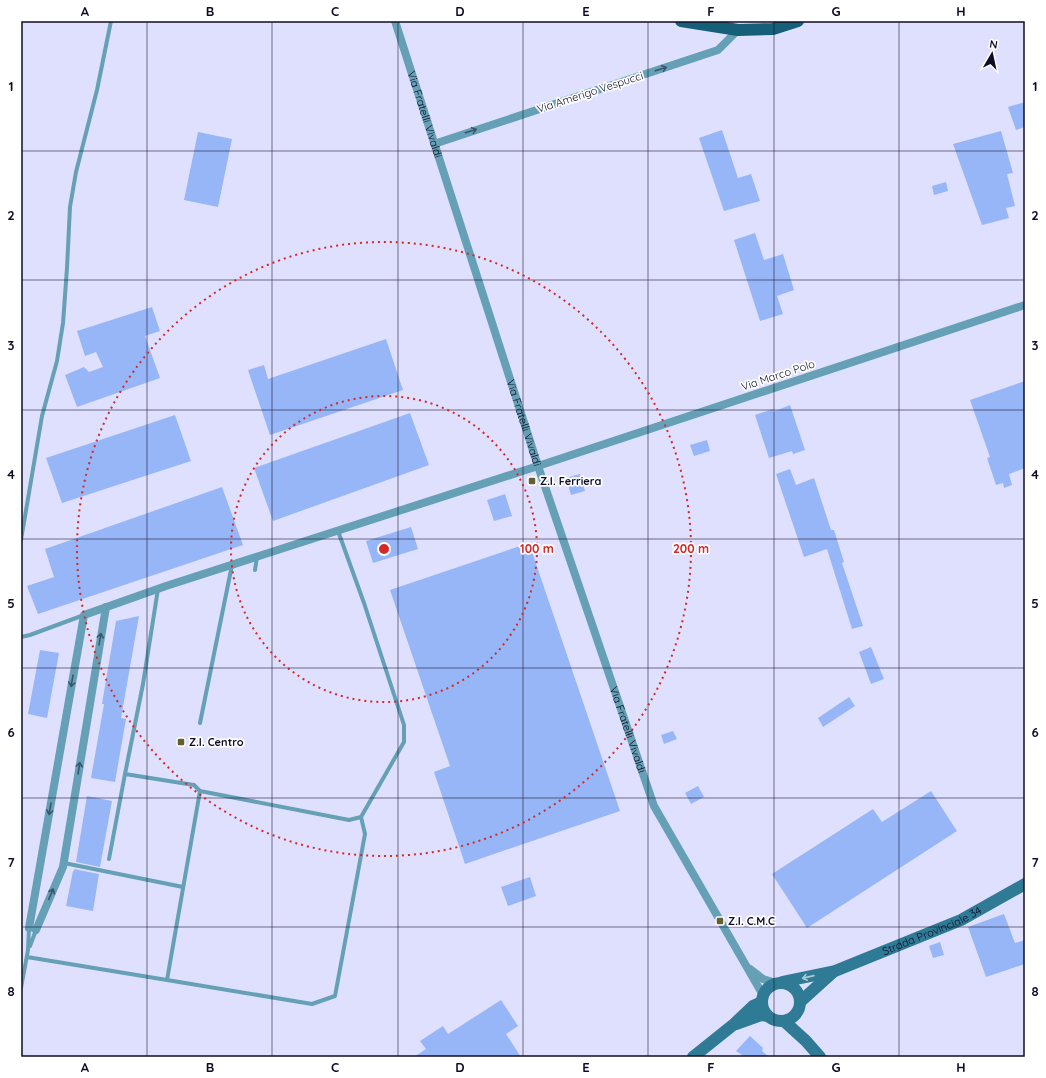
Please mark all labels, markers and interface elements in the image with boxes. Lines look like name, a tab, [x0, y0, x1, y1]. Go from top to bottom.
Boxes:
text: A	[81, 3, 90, 19]
text: B	[206, 3, 214, 19]
text: C	[331, 3, 339, 19]
text: D	[455, 3, 465, 19]
text: E	[582, 3, 590, 19]
text: F	[707, 3, 715, 19]
text: G	[831, 3, 841, 19]
text: H	[956, 3, 966, 19]
north arrow	[972, 34, 1012, 74]
text: N	[988, 37, 999, 52]
one-way arrow	[655, 64, 667, 72]
street label: Via Amerigo Vespucci	[535, 68, 645, 116]
street label: Via Fratelli Vivaldi	[405, 69, 445, 159]
text: 1	[8, 78, 14, 94]
text: 1	[1032, 78, 1038, 94]
one-way arrow	[465, 127, 477, 135]
text: 2	[7, 207, 15, 223]
text: 2	[1031, 207, 1039, 223]
text: 3	[8, 337, 15, 353]
text: 3	[1032, 337, 1039, 353]
street label: Via Marco Polo	[739, 356, 817, 393]
street label: Via Fratelli Vivaldi	[504, 378, 545, 468]
text: 4	[7, 466, 15, 482]
text: 4	[1031, 466, 1039, 482]
place label: Z.I. Ferriera	[540, 474, 601, 488]
marker: Z.I. Ferriera	[527, 476, 537, 486]
text: 100 m	[520, 541, 554, 556]
text: 200 m	[673, 541, 709, 556]
centre of rings	[377, 542, 391, 556]
text: 5	[7, 595, 15, 611]
text: 5	[1031, 595, 1039, 611]
one-way arrow	[96, 633, 104, 646]
one-way arrow	[68, 674, 76, 687]
street label: Via Fratelli Vivaldi	[607, 685, 649, 775]
text: 6	[7, 724, 15, 740]
text: 6	[1031, 724, 1039, 740]
place label: Z.I. Centro	[189, 735, 244, 749]
marker: Z.I. Centro	[176, 737, 186, 747]
one-way arrow	[75, 762, 83, 775]
one-way arrow	[46, 802, 54, 815]
text: 7	[7, 854, 15, 870]
text: 7	[1031, 854, 1039, 870]
one-way arrow	[48, 888, 55, 900]
street label: Strada Provinciale 34	[880, 903, 984, 958]
place label: Z.I. C.M.C	[728, 914, 775, 928]
marker: Z.I. C.M.C	[715, 916, 725, 926]
one-way arrow	[802, 974, 815, 982]
text: 8	[7, 983, 15, 999]
text: 8	[1031, 983, 1039, 999]
text: A	[81, 1059, 90, 1075]
text: B	[206, 1059, 214, 1075]
text: C	[331, 1059, 339, 1075]
text: D	[455, 1059, 465, 1075]
text: E	[582, 1059, 590, 1075]
text: F	[707, 1059, 715, 1075]
text: G	[831, 1059, 841, 1075]
text: H	[956, 1059, 966, 1075]

